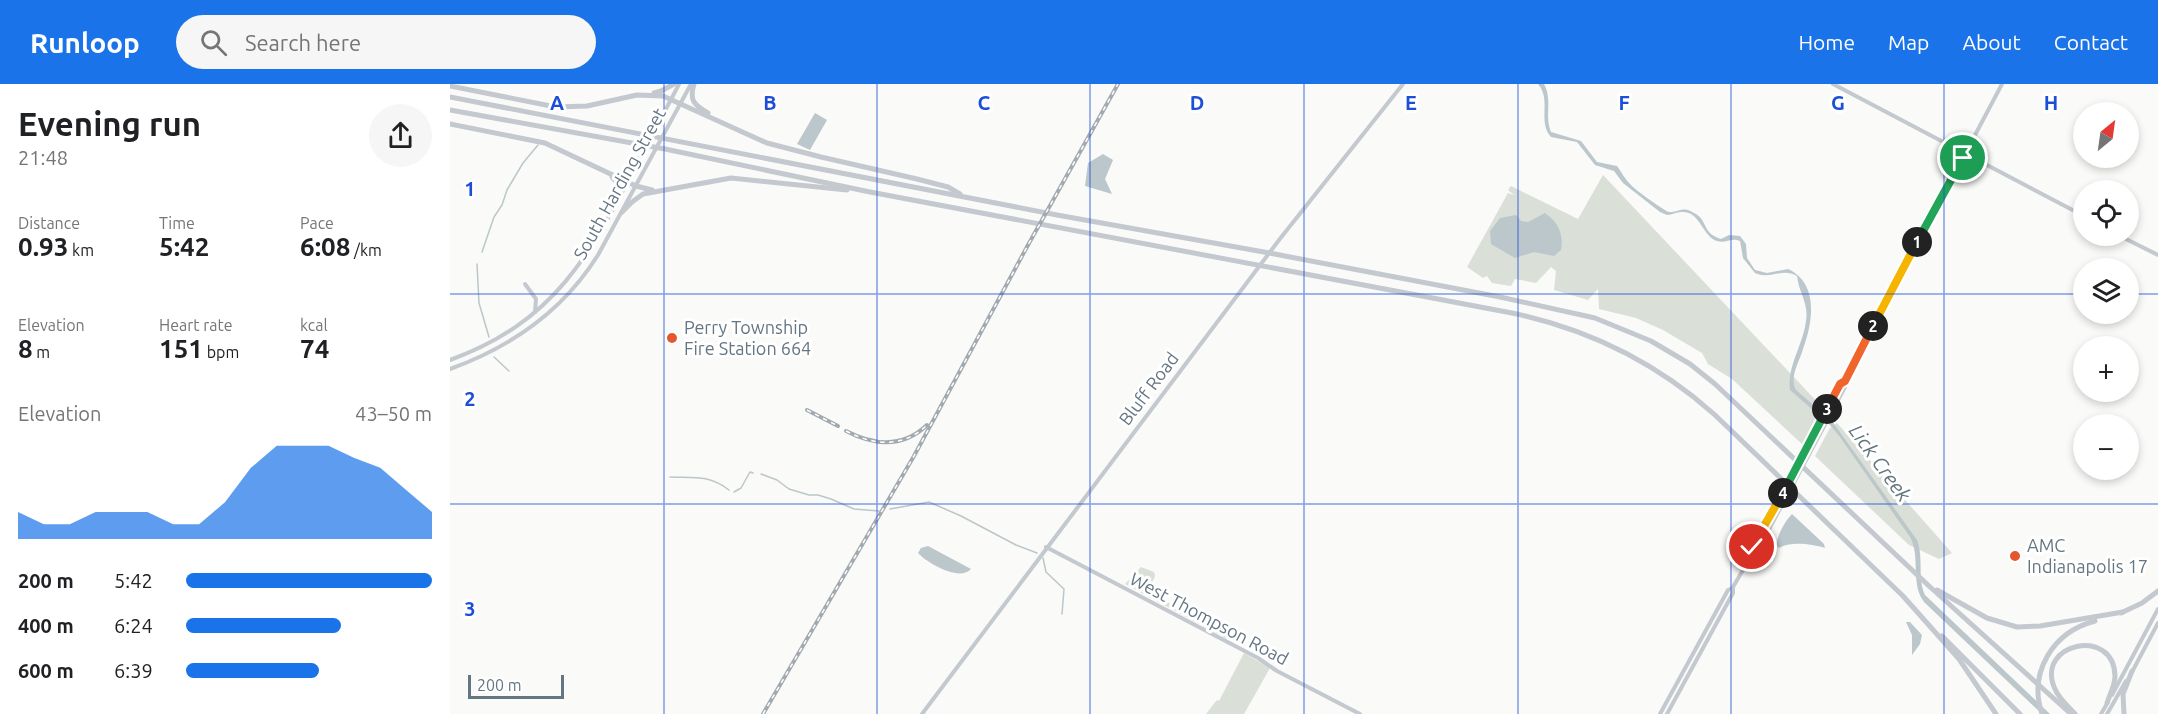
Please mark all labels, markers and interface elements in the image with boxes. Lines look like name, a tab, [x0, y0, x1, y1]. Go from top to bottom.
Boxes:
search box	[176, 15, 596, 69]
icon: search	[197, 26, 230, 59]
text: Runloop	[30, 27, 140, 58]
text: Search here	[245, 30, 361, 55]
text: Home	[1798, 30, 1855, 54]
text: Map	[1888, 30, 1929, 54]
text: About	[1962, 30, 2021, 54]
text: Contact	[2054, 30, 2128, 54]
text: A	[550, 91, 564, 114]
text: B	[763, 91, 777, 114]
text: C	[978, 91, 991, 114]
text: D	[1190, 91, 1204, 114]
text: E	[1405, 91, 1417, 114]
text: F	[1618, 91, 1630, 114]
text: G	[1831, 91, 1845, 114]
text: H	[2044, 91, 2058, 114]
north arrow	[2073, 102, 2139, 168]
map controls	[2073, 102, 2139, 480]
button: share	[369, 104, 432, 167]
street label: South Harding Street	[569, 104, 669, 263]
text: Evening run	[18, 105, 201, 142]
pin	[1937, 132, 1988, 183]
icon: arrive	[1946, 141, 1979, 174]
text: 21:48	[18, 146, 68, 169]
text: 1	[464, 177, 476, 200]
button: locate	[2073, 180, 2139, 246]
text: Distance	[18, 214, 80, 232]
text: Time	[159, 214, 195, 232]
text: Pace	[300, 214, 334, 232]
pin: 1	[1902, 227, 1932, 257]
text: 0.93	[18, 232, 68, 261]
text: 5:42	[159, 232, 209, 261]
text: 6:08	[300, 232, 350, 261]
text: 1	[1912, 233, 1922, 251]
text: km	[68, 241, 94, 259]
text: /km	[350, 241, 382, 259]
button: layers	[2073, 258, 2139, 324]
pin: 2	[1858, 311, 1888, 341]
text: Elevation	[18, 316, 85, 334]
text: Heart rate	[159, 316, 233, 334]
text: kcal	[300, 316, 328, 334]
place label: Perry Township Fire Station 664	[684, 317, 811, 358]
text: 2	[1868, 317, 1878, 335]
marker: Perry Township Fire Station 664	[665, 331, 679, 345]
text: 8	[18, 334, 33, 363]
text: 151	[159, 334, 203, 363]
text: 74	[300, 334, 329, 363]
button: +	[2073, 336, 2139, 402]
text: m	[33, 343, 50, 361]
text: bpm	[203, 343, 239, 361]
street label: Bluff Road	[1114, 348, 1182, 429]
text: 2	[464, 387, 476, 410]
pin: 3	[1812, 394, 1842, 424]
text: 3	[1822, 400, 1832, 418]
text: Elevation	[18, 402, 101, 425]
text: 43–50 m	[355, 402, 432, 425]
button: −	[2073, 414, 2139, 480]
water label: Lick Creek	[1845, 420, 1917, 506]
pin: 4	[1768, 478, 1798, 508]
text: 4	[1778, 484, 1788, 502]
pin	[1726, 521, 1777, 572]
icon: check	[1735, 530, 1768, 563]
place label: AMC Indianapolis 17	[2027, 535, 2148, 576]
marker: AMC Indianapolis 17	[2008, 549, 2022, 563]
street label: West Thompson Road	[1127, 568, 1292, 668]
text: 200 m	[18, 569, 74, 592]
text: 5:42	[114, 569, 153, 592]
text: 3	[464, 597, 476, 620]
text: 400 m	[18, 614, 74, 637]
text: 6:24	[114, 614, 153, 637]
text: 600 m	[18, 659, 74, 682]
text: 6:39	[114, 659, 153, 682]
scale bar	[468, 672, 564, 700]
text: 200 m	[477, 676, 522, 694]

